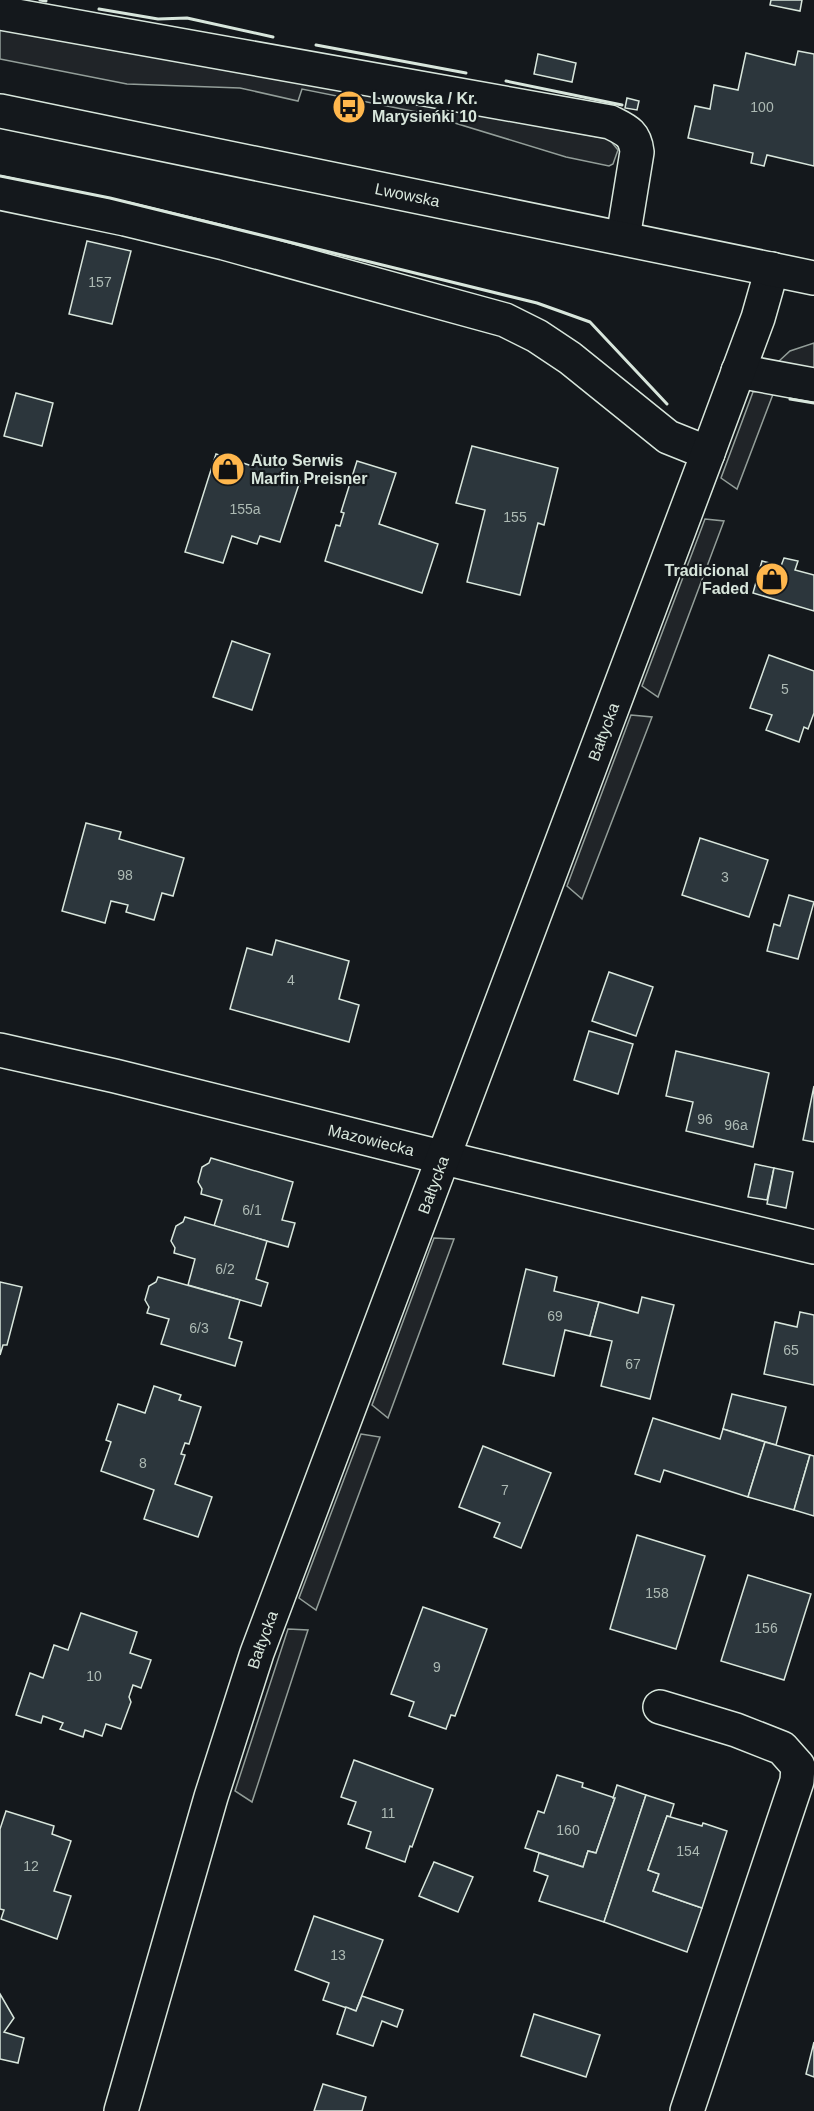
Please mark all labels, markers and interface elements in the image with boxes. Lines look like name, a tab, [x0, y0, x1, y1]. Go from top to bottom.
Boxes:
bus stop icon: Lwowska / Kr. Marysieńki 10	[331, 89, 367, 125]
place label: Lwowska / Kr. Marysieńki 10	[372, 90, 478, 125]
house number: 100	[750, 99, 774, 115]
street label: Lwowska	[373, 180, 441, 210]
house number: 157	[88, 274, 112, 290]
shop icon: Auto Serwis Marfin Preisner	[210, 451, 246, 487]
place label: Auto Serwis Marfin Preisner	[251, 452, 367, 487]
house number: 155a	[229, 501, 261, 517]
house number: 155	[503, 509, 527, 525]
shop icon: Tradicional Faded	[754, 561, 790, 597]
place label: Tradicional Faded	[665, 562, 749, 597]
house number: 5	[781, 681, 789, 697]
street label: Bałtycka	[585, 701, 622, 763]
house number: 98	[117, 867, 133, 883]
house number: 3	[721, 869, 729, 885]
house number: 4	[287, 972, 295, 988]
house number: 96	[697, 1111, 713, 1127]
house number: 96a	[724, 1117, 748, 1133]
street label: Mazowiecka	[326, 1121, 416, 1159]
street label: Bałtycka	[415, 1154, 452, 1216]
house number: 6/1	[242, 1202, 262, 1218]
house number: 6/2	[215, 1261, 235, 1277]
house number: 69	[547, 1308, 563, 1324]
house number: 6/3	[189, 1320, 209, 1336]
house number: 65	[783, 1342, 799, 1358]
house number: 67	[625, 1356, 641, 1372]
house number: 8	[139, 1455, 147, 1471]
house number: 7	[501, 1482, 509, 1498]
house number: 158	[645, 1585, 669, 1601]
street label: Bałtycka	[244, 1609, 281, 1671]
house number: 156	[754, 1620, 778, 1636]
house number: 9	[433, 1659, 441, 1675]
house number: 10	[86, 1668, 102, 1684]
house number: 11	[381, 1805, 395, 1821]
house number: 160	[556, 1822, 580, 1838]
house number: 154	[676, 1843, 700, 1859]
house number: 12	[23, 1858, 39, 1874]
house number: 13	[330, 1947, 346, 1963]

